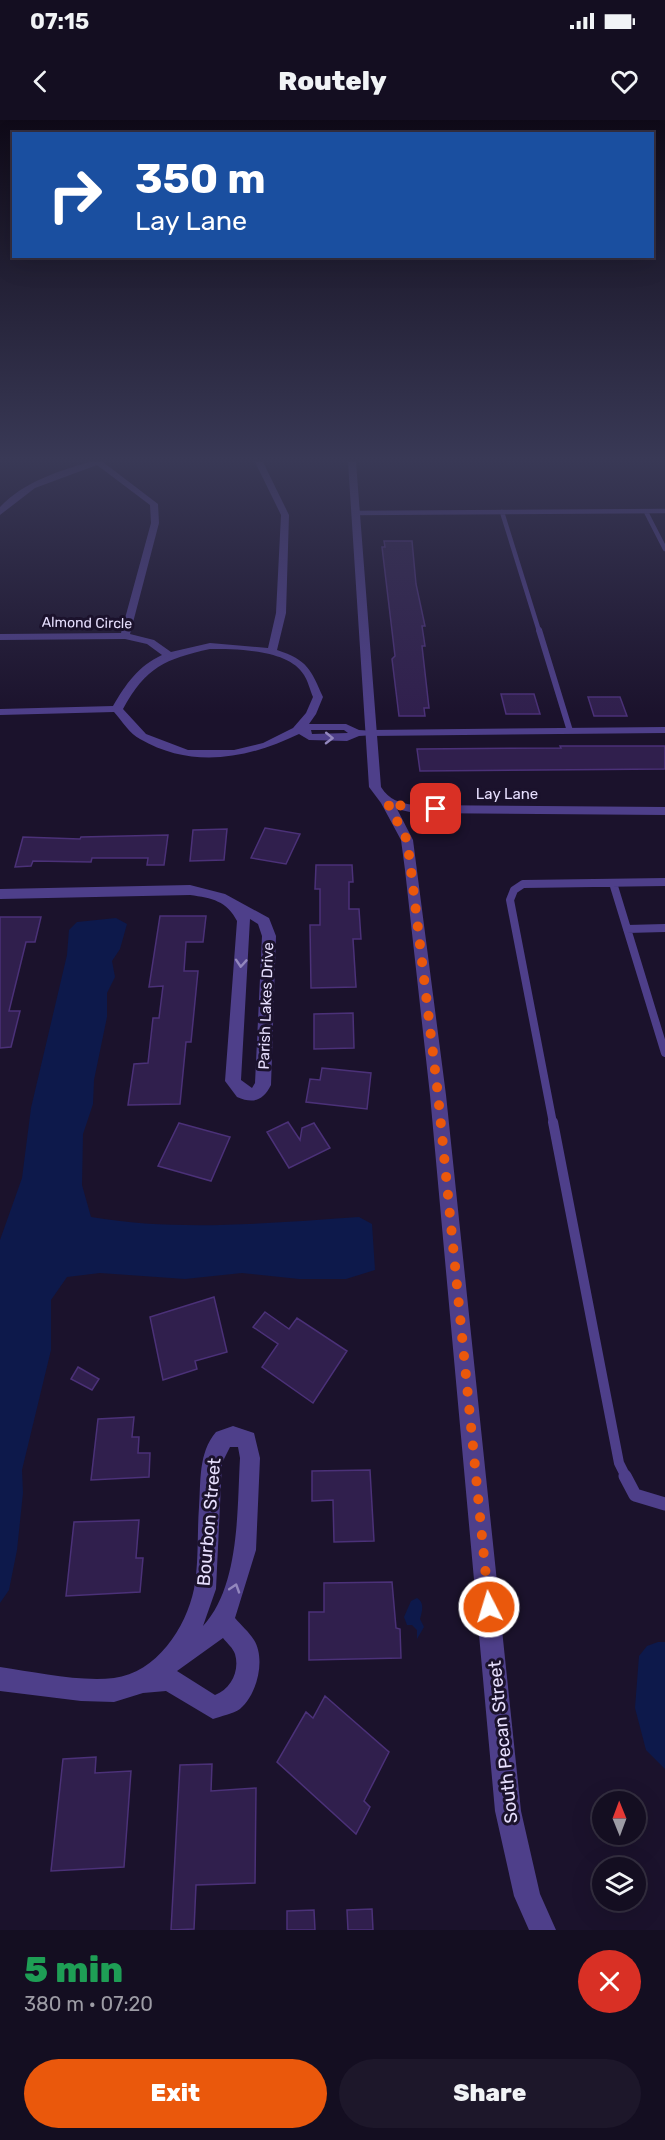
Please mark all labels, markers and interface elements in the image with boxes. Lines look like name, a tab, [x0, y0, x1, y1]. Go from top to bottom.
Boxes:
text: 07:15	[30, 8, 89, 35]
icon: back	[24, 65, 57, 98]
text: Routely	[278, 65, 387, 97]
icon: heart	[608, 65, 641, 98]
text: 350 m	[135, 154, 266, 204]
icon: right	[36, 156, 114, 234]
text: Lay Lane	[135, 205, 247, 237]
street label: Almond Circle	[42, 614, 132, 632]
one-way arrow	[325, 732, 334, 744]
pin	[410, 783, 461, 834]
street label: Lay Lane	[476, 785, 538, 803]
icon: arrive	[419, 792, 452, 825]
street label: Parish Lakes Drive	[255, 942, 277, 1070]
one-way arrow	[235, 958, 248, 967]
street label: Bourbon Street	[192, 1457, 226, 1587]
position arrow	[457, 1575, 521, 1639]
one-way arrow	[227, 1583, 240, 1594]
street label: South Pecan Street	[484, 1660, 522, 1824]
north arrow	[592, 1791, 646, 1845]
map controls	[592, 1791, 646, 1911]
button: layers	[592, 1857, 646, 1911]
text: 5 min	[24, 1948, 123, 1991]
button: close	[578, 1950, 641, 2013]
text: 380 m · 07:20	[24, 1992, 153, 2016]
button: Exit	[24, 2059, 327, 2128]
button: Share	[339, 2059, 641, 2128]

